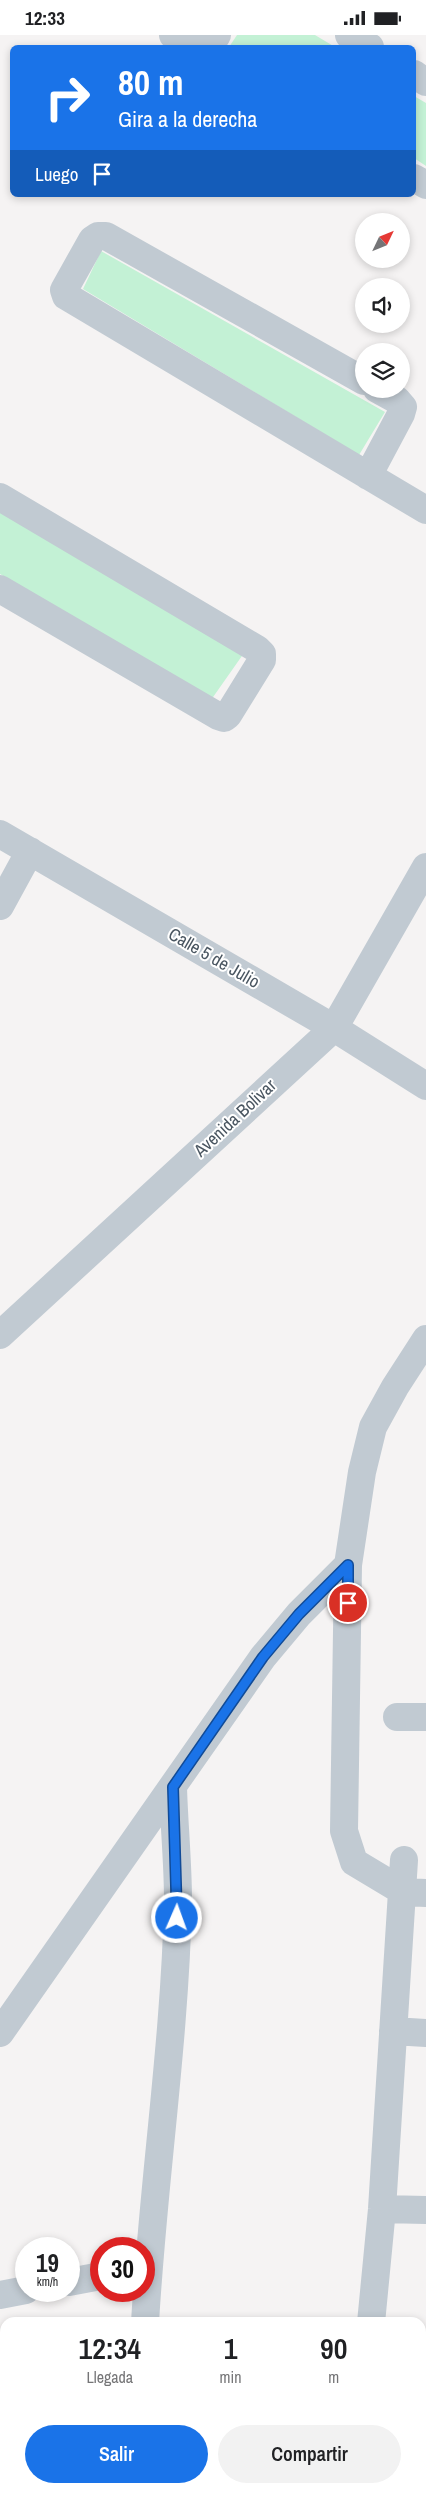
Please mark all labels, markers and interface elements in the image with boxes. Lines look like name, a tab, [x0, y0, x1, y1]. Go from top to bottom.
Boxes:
text: 12:33	[25, 5, 65, 31]
text: 80 m	[118, 59, 183, 106]
icon: right	[35, 65, 100, 130]
text: Gira a la derecha	[118, 104, 257, 134]
icon: arrive	[88, 160, 116, 188]
text: Luego	[35, 161, 78, 187]
north arrow	[355, 213, 410, 267]
map controls	[355, 213, 410, 398]
button: sound	[355, 278, 410, 333]
button: layers	[355, 343, 410, 398]
street label: Calle 5 de Julio	[164, 921, 265, 994]
street label: Avenida Bolivar	[187, 1073, 281, 1163]
pin	[327, 1582, 369, 1624]
icon: arrive	[334, 1589, 362, 1617]
position arrow	[150, 1891, 202, 1943]
speed limit sign: 30	[90, 2237, 155, 2302]
text: 19	[36, 2246, 59, 2280]
text: km/h	[37, 2274, 58, 2290]
text: 12:34	[79, 2328, 141, 2368]
text: 1	[224, 2328, 237, 2368]
text: 90	[320, 2328, 347, 2368]
text: Llegada	[86, 2366, 133, 2388]
text: min	[220, 2366, 241, 2388]
text: m	[328, 2366, 339, 2388]
button: Salir	[25, 2425, 208, 2483]
button: Compartir	[218, 2425, 401, 2483]

